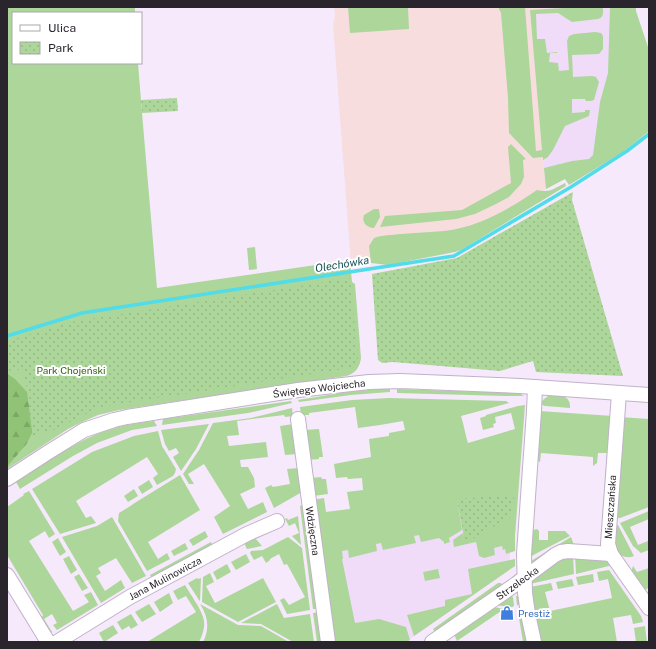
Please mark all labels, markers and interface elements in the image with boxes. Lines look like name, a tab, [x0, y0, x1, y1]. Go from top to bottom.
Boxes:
legend	[12, 12, 142, 64]
text: Ulica	[48, 21, 76, 35]
text: Park	[48, 41, 74, 55]
water label: Olechówka	[314, 254, 370, 274]
park label: Park Chojeński	[36, 364, 106, 376]
street label: Świętego Wojciecha	[272, 376, 366, 400]
street label: Mieszczańska	[602, 475, 618, 539]
street label: Wdzięczna	[304, 506, 322, 556]
street label: Jana Mulinowicza	[127, 554, 203, 602]
street label: Strzelecka	[493, 564, 541, 602]
shop icon: Prestiż	[499, 605, 515, 621]
place label: Prestiż	[518, 607, 550, 619]

